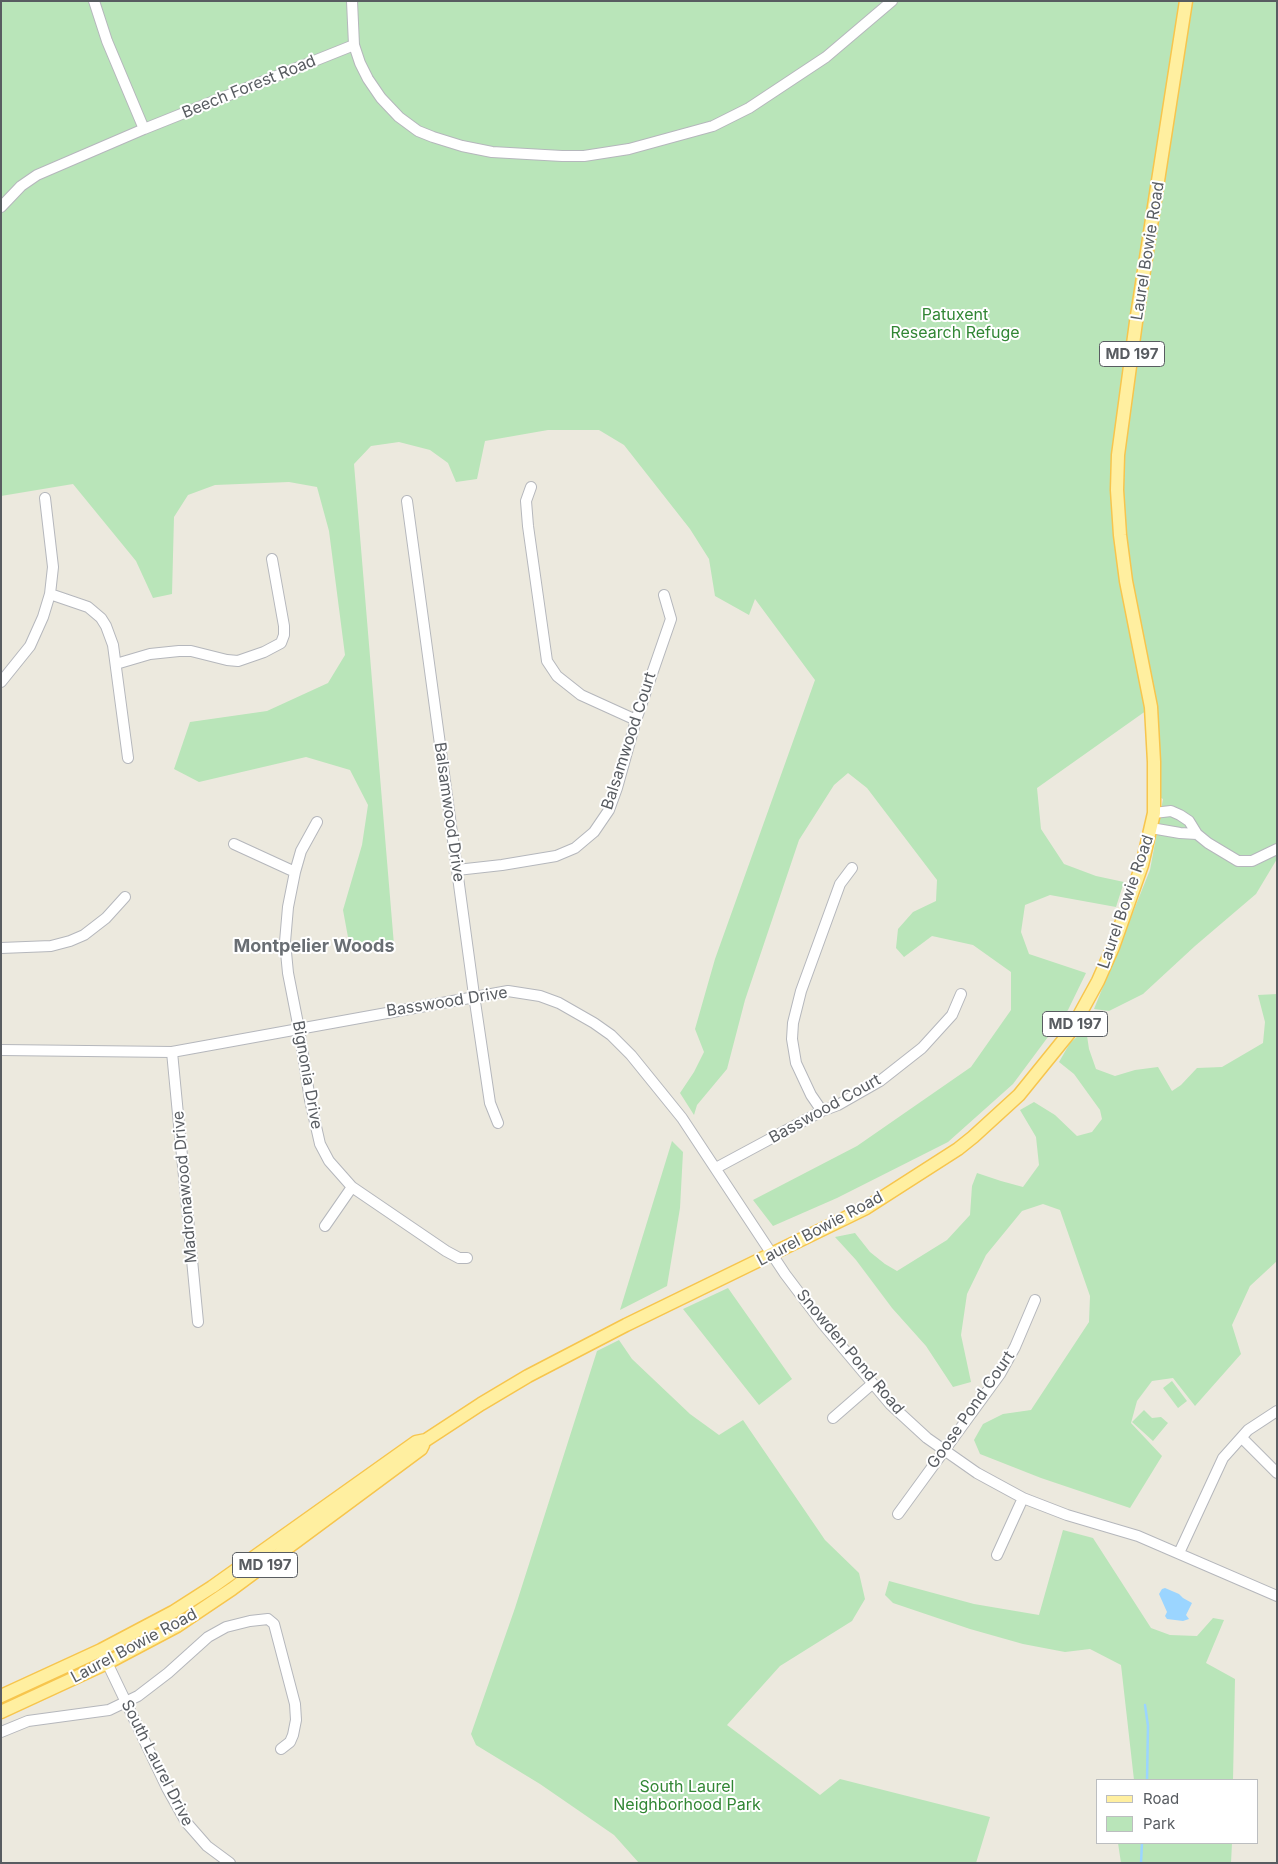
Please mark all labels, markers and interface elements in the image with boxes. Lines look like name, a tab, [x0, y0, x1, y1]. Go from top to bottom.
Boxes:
street label: Beech Forest Road	[179, 51, 319, 123]
street label: Laurel Bowie Road	[1128, 180, 1168, 322]
park label: Patuxent Research Refuge	[890, 305, 1020, 343]
road number: MD 197	[1100, 342, 1164, 366]
street label: Balsamwood Court	[598, 670, 660, 812]
street label: Balsamwood Drive	[430, 741, 468, 883]
street label: Laurel Bowie Road	[1094, 833, 1158, 971]
district label: Montpelier Woods	[233, 936, 395, 958]
street label: Basswood Drive	[385, 983, 509, 1021]
road number: MD 197	[1042, 1012, 1108, 1036]
street label: Bignonia Drive	[288, 1019, 326, 1131]
street label: Basswood Court	[766, 1070, 884, 1148]
street label: Madronawood Drive	[169, 1110, 201, 1264]
street label: Laurel Bowie Road	[754, 1188, 886, 1270]
street label: Snowden Pond Road	[792, 1286, 908, 1418]
street label: Goose Pond Court	[923, 1348, 1019, 1472]
road number: MD 197	[232, 1552, 298, 1578]
street label: Laurel Bowie Road	[68, 1605, 200, 1687]
street label: South Laurel Drive	[117, 1697, 197, 1829]
park label: South Laurel Neighborhood Park	[613, 1777, 761, 1815]
legend	[1096, 1779, 1258, 1844]
text: Road	[1143, 1789, 1179, 1808]
text: Park	[1143, 1814, 1175, 1833]

